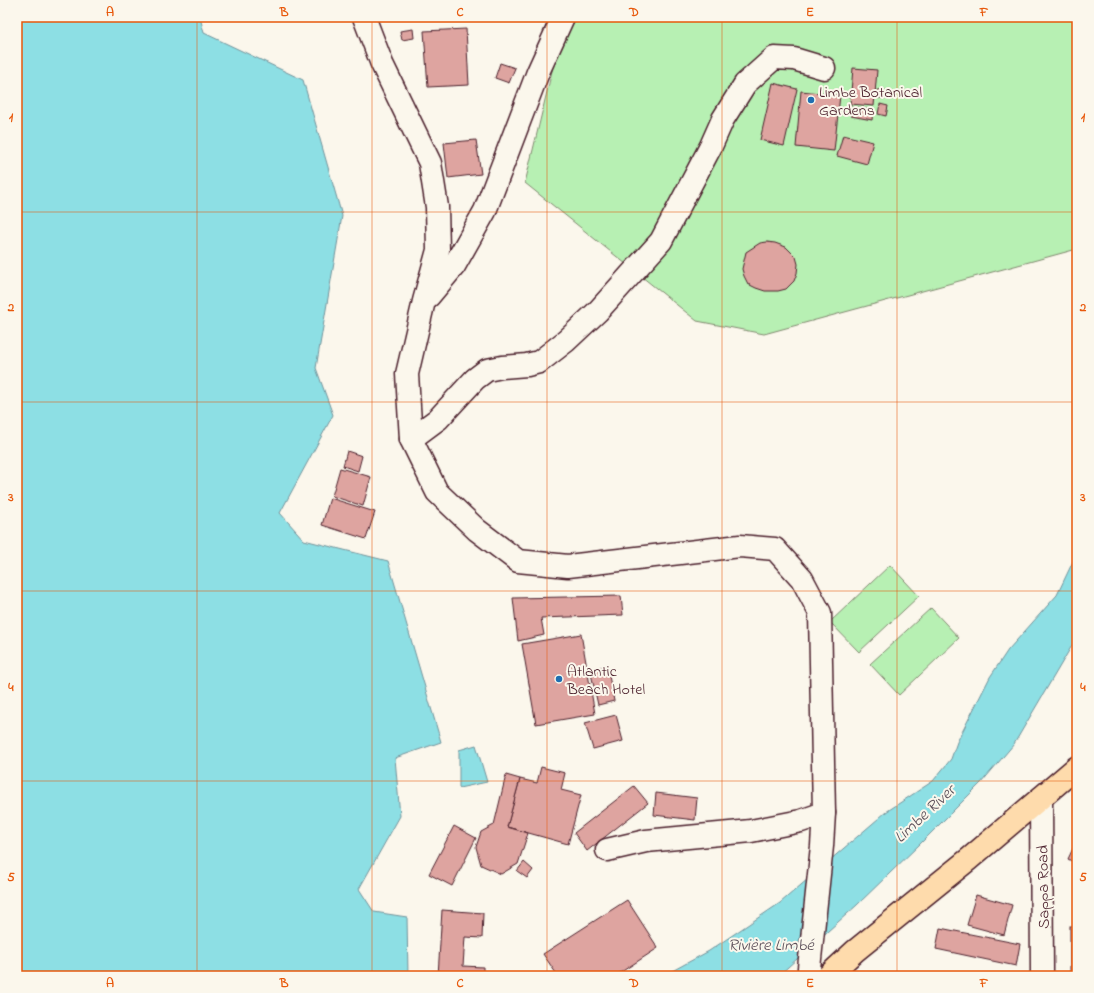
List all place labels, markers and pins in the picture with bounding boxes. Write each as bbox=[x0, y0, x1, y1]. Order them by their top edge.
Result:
place label: Limbe Botanical Gardens bbox=[819, 81, 922, 123]
marker: Limbe Botanical Gardens bbox=[806, 95, 816, 105]
place label: Atlantic Beach Hotel bbox=[566, 660, 645, 702]
marker: Atlantic Beach Hotel bbox=[554, 674, 564, 684]

